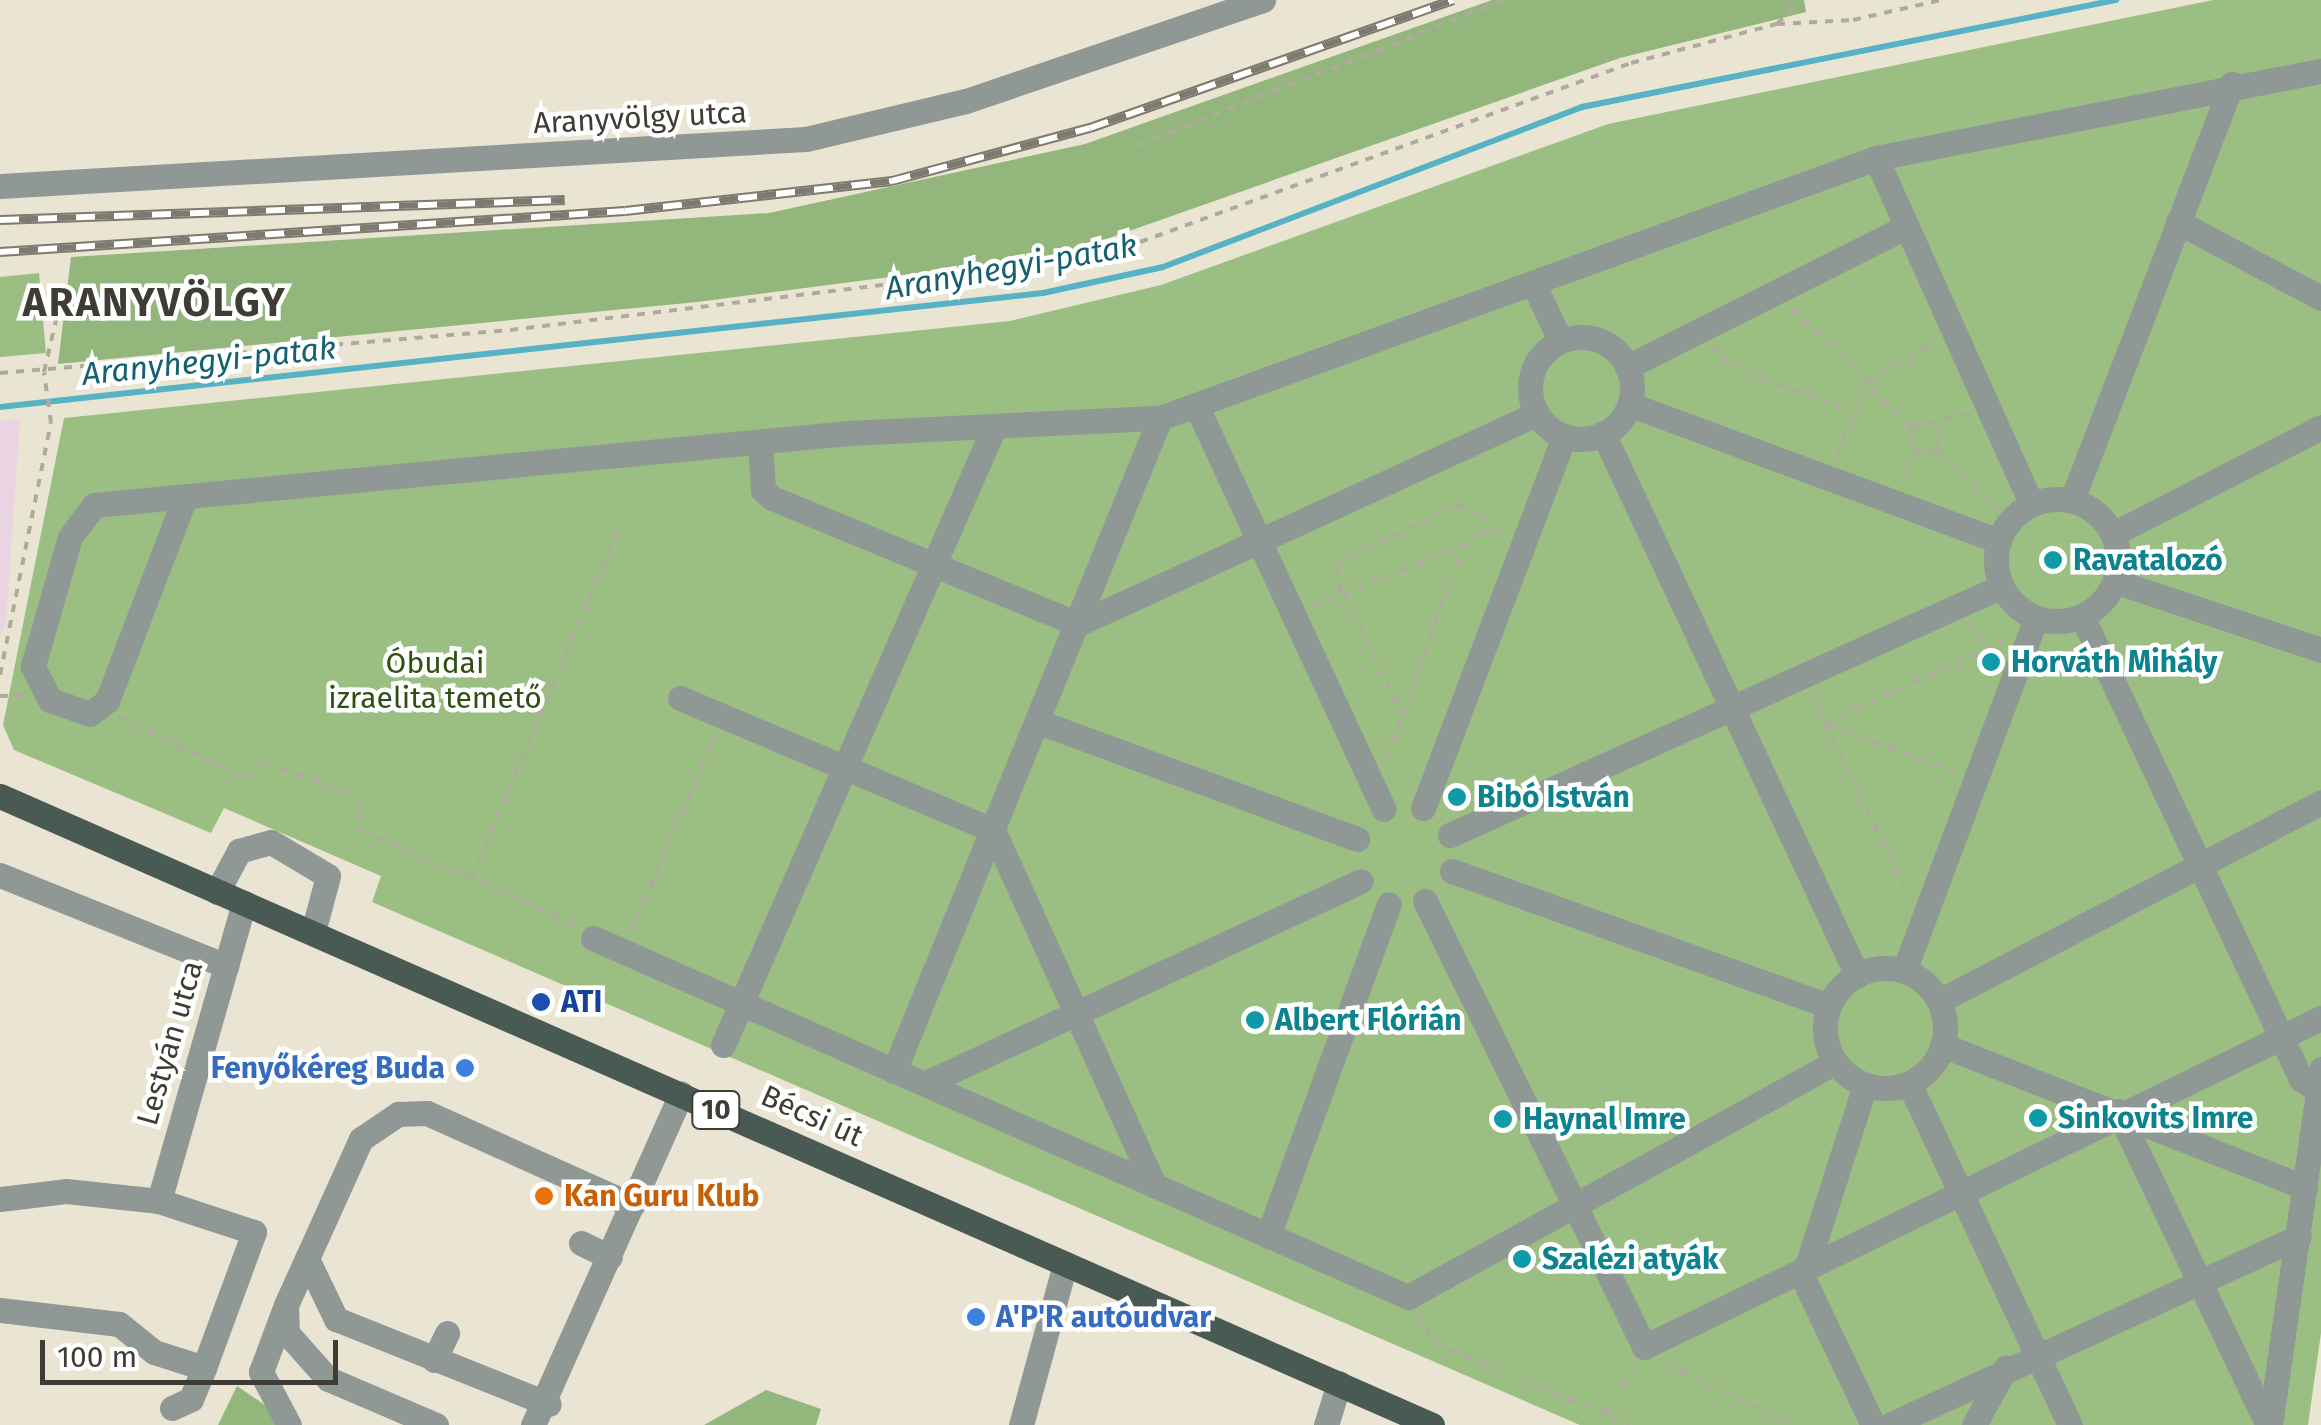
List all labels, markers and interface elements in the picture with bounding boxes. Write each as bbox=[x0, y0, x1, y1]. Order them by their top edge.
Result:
street label: Aranyvölgy utca bbox=[532, 94, 748, 142]
water label: Aranyhegyi-patak bbox=[882, 226, 1140, 308]
district label: ARANYVÖLGY bbox=[23, 279, 287, 327]
water label: Aranyhegyi-patak bbox=[80, 329, 338, 393]
place label: Ravatalozó bbox=[2073, 542, 2223, 578]
marker: Ravatalozó bbox=[2042, 549, 2064, 571]
place label: Horváth Mihály bbox=[2011, 644, 2217, 680]
park label: Óbudai izraelita temető bbox=[328, 645, 542, 716]
marker: Horváth Mihály bbox=[1980, 651, 2002, 673]
place label: Bibó István bbox=[1477, 779, 1630, 815]
marker: Bibó István bbox=[1446, 786, 1468, 808]
street label: Lestyán utca bbox=[129, 957, 211, 1129]
place label: ATI bbox=[561, 984, 602, 1020]
marker: ATI bbox=[530, 991, 552, 1013]
place label: Albert Flórián bbox=[1275, 1002, 1462, 1038]
marker: Albert Flórián bbox=[1244, 1009, 1266, 1031]
place label: Fenyőkéreg Buda bbox=[211, 1050, 445, 1086]
marker: Fenyőkéreg Buda bbox=[454, 1057, 476, 1079]
street label: Bécsi út bbox=[756, 1078, 868, 1154]
road number: 10 bbox=[691, 1087, 741, 1133]
place label: Sinkovits Imre bbox=[2058, 1100, 2253, 1136]
place label: Haynal Imre bbox=[1523, 1101, 1686, 1137]
marker: Sinkovits Imre bbox=[2027, 1107, 2049, 1129]
marker: Haynal Imre bbox=[1492, 1108, 1514, 1130]
place label: Kan Guru Klub bbox=[564, 1178, 759, 1214]
marker: Kan Guru Klub bbox=[533, 1185, 555, 1207]
place label: Szalézi atyák bbox=[1542, 1241, 1718, 1277]
marker: Szalézi atyák bbox=[1511, 1248, 1533, 1270]
place label: A'P'R autóudvar bbox=[996, 1299, 1211, 1335]
marker: A'P'R autóudvar bbox=[965, 1306, 987, 1328]
scale bar bbox=[45, 1320, 342, 1382]
text: 100 m bbox=[57, 1339, 137, 1375]

